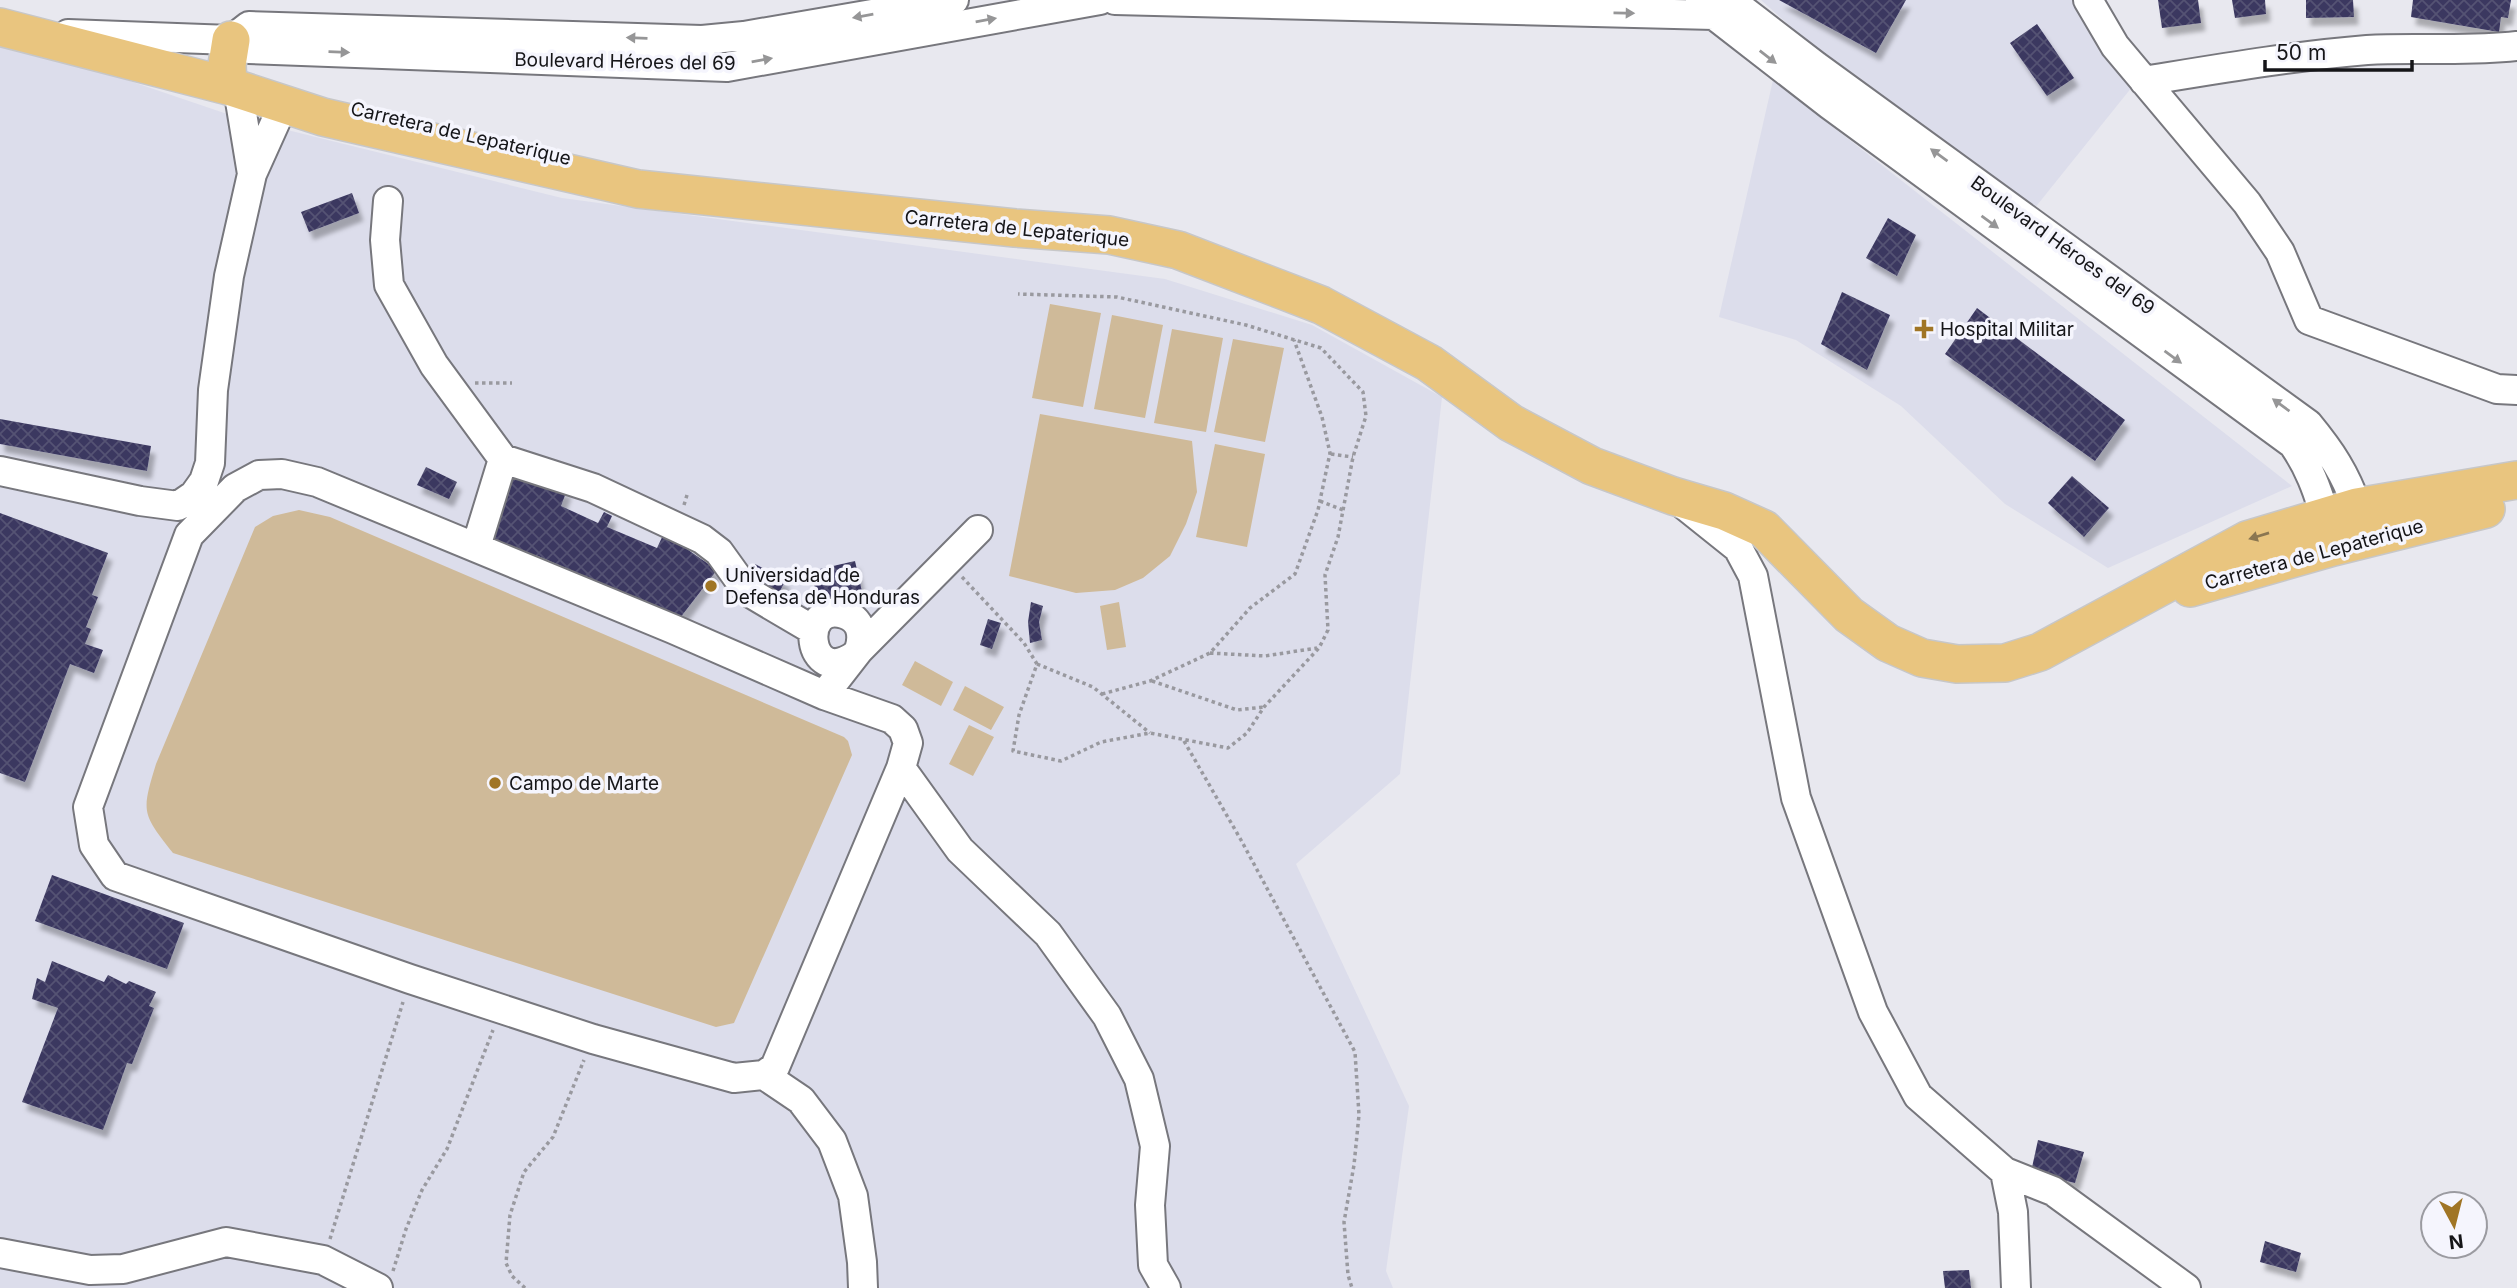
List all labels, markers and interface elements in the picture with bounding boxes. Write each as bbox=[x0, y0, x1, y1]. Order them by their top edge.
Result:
one-way arrow bbox=[1613, 7, 1635, 18]
one-way arrow bbox=[852, 11, 874, 22]
one-way arrow bbox=[975, 14, 997, 25]
scale bar bbox=[2265, 28, 2412, 72]
one-way arrow bbox=[626, 32, 648, 43]
text: 50 m bbox=[2276, 40, 2326, 65]
one-way arrow bbox=[329, 46, 351, 57]
street label: Boulevard Héroes del 69 bbox=[514, 48, 736, 75]
one-way arrow bbox=[1759, 49, 1777, 63]
one-way arrow bbox=[751, 55, 773, 66]
street label: Carretera de Lepaterique bbox=[348, 97, 573, 170]
one-way arrow bbox=[1930, 148, 1949, 162]
street label: Boulevard Héroes del 69 bbox=[1966, 171, 2159, 320]
street label: Carretera de Lepaterique bbox=[904, 205, 1130, 252]
one-way arrow bbox=[1980, 215, 1998, 230]
place label: Hospital Militar bbox=[1940, 318, 2074, 341]
marker: Hospital Militar bbox=[1914, 319, 1934, 339]
one-way arrow bbox=[2164, 350, 2182, 364]
one-way arrow bbox=[2272, 398, 2291, 412]
street label: Carretera de Lepaterique bbox=[2202, 514, 2426, 595]
one-way arrow bbox=[2249, 531, 2270, 542]
place label: Universidad de Defensa de Honduras bbox=[725, 564, 920, 609]
marker: Universidad de Defensa de Honduras bbox=[703, 578, 719, 594]
place label: Campo de Marte bbox=[509, 772, 659, 795]
marker: Campo de Marte bbox=[487, 775, 503, 791]
north arrow bbox=[2419, 1190, 2489, 1260]
text: N bbox=[2447, 1229, 2465, 1254]

